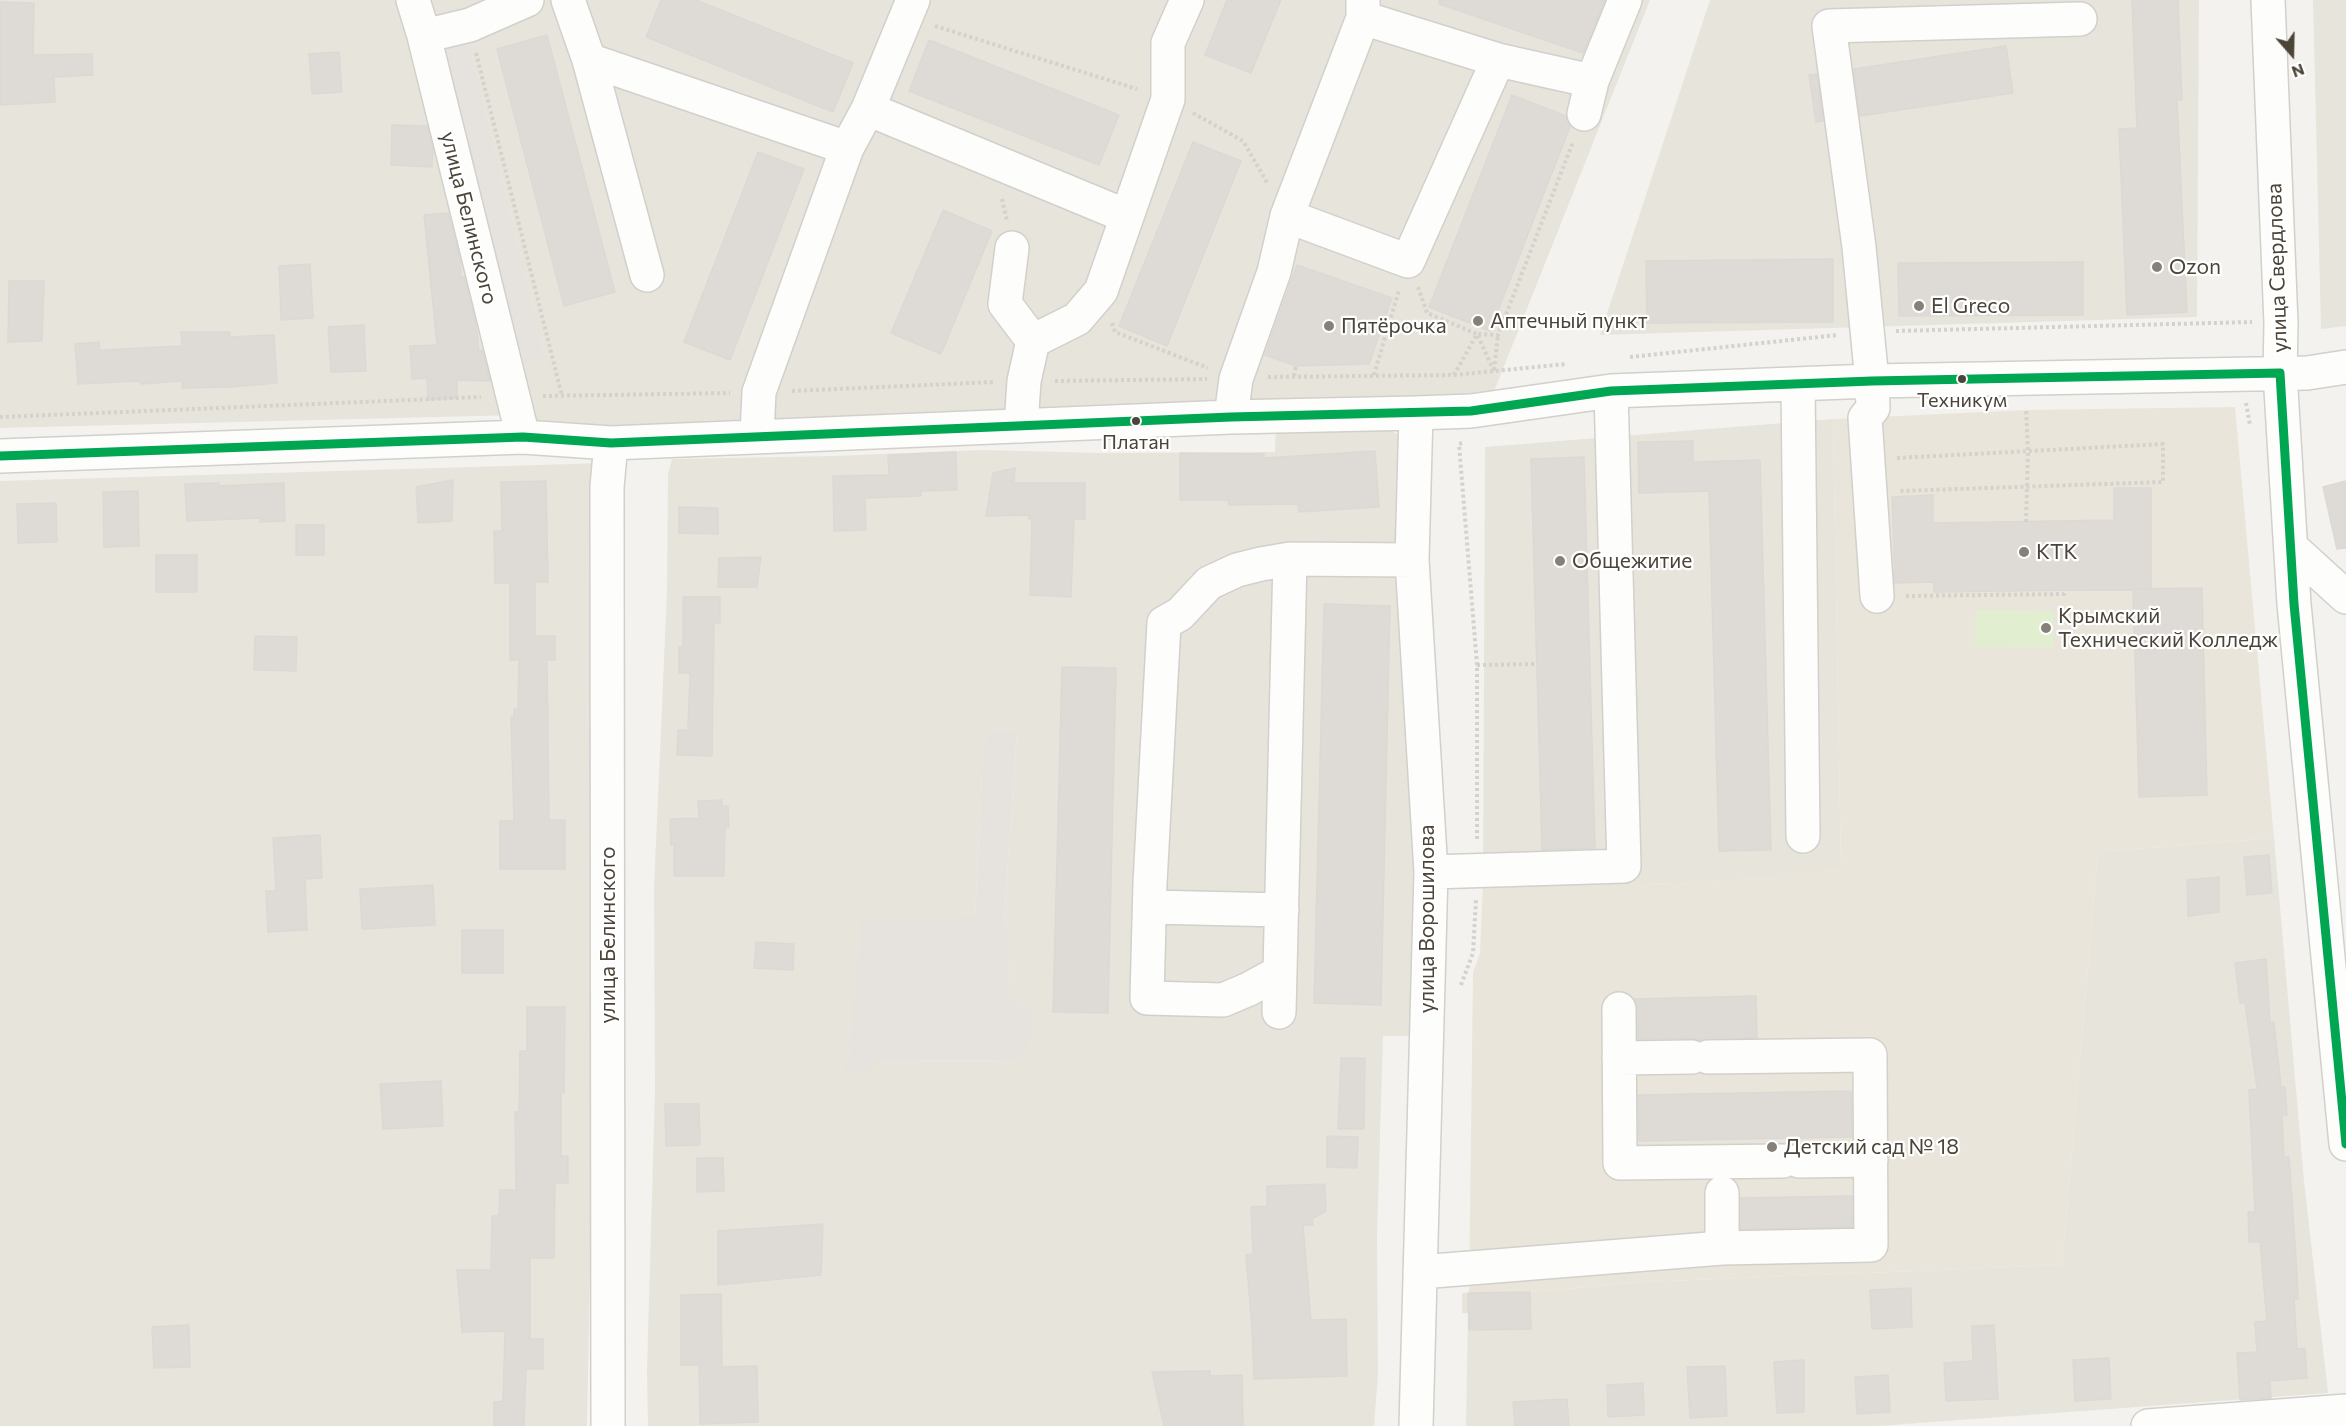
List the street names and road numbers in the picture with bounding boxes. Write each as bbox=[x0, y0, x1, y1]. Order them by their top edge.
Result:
street label: улица Белинского bbox=[435, 129, 503, 307]
street label: улица Свердлова bbox=[2261, 183, 2293, 353]
street label: улица Ворошилова bbox=[1414, 825, 1440, 1013]
street label: улица Белинского bbox=[595, 846, 621, 1024]

